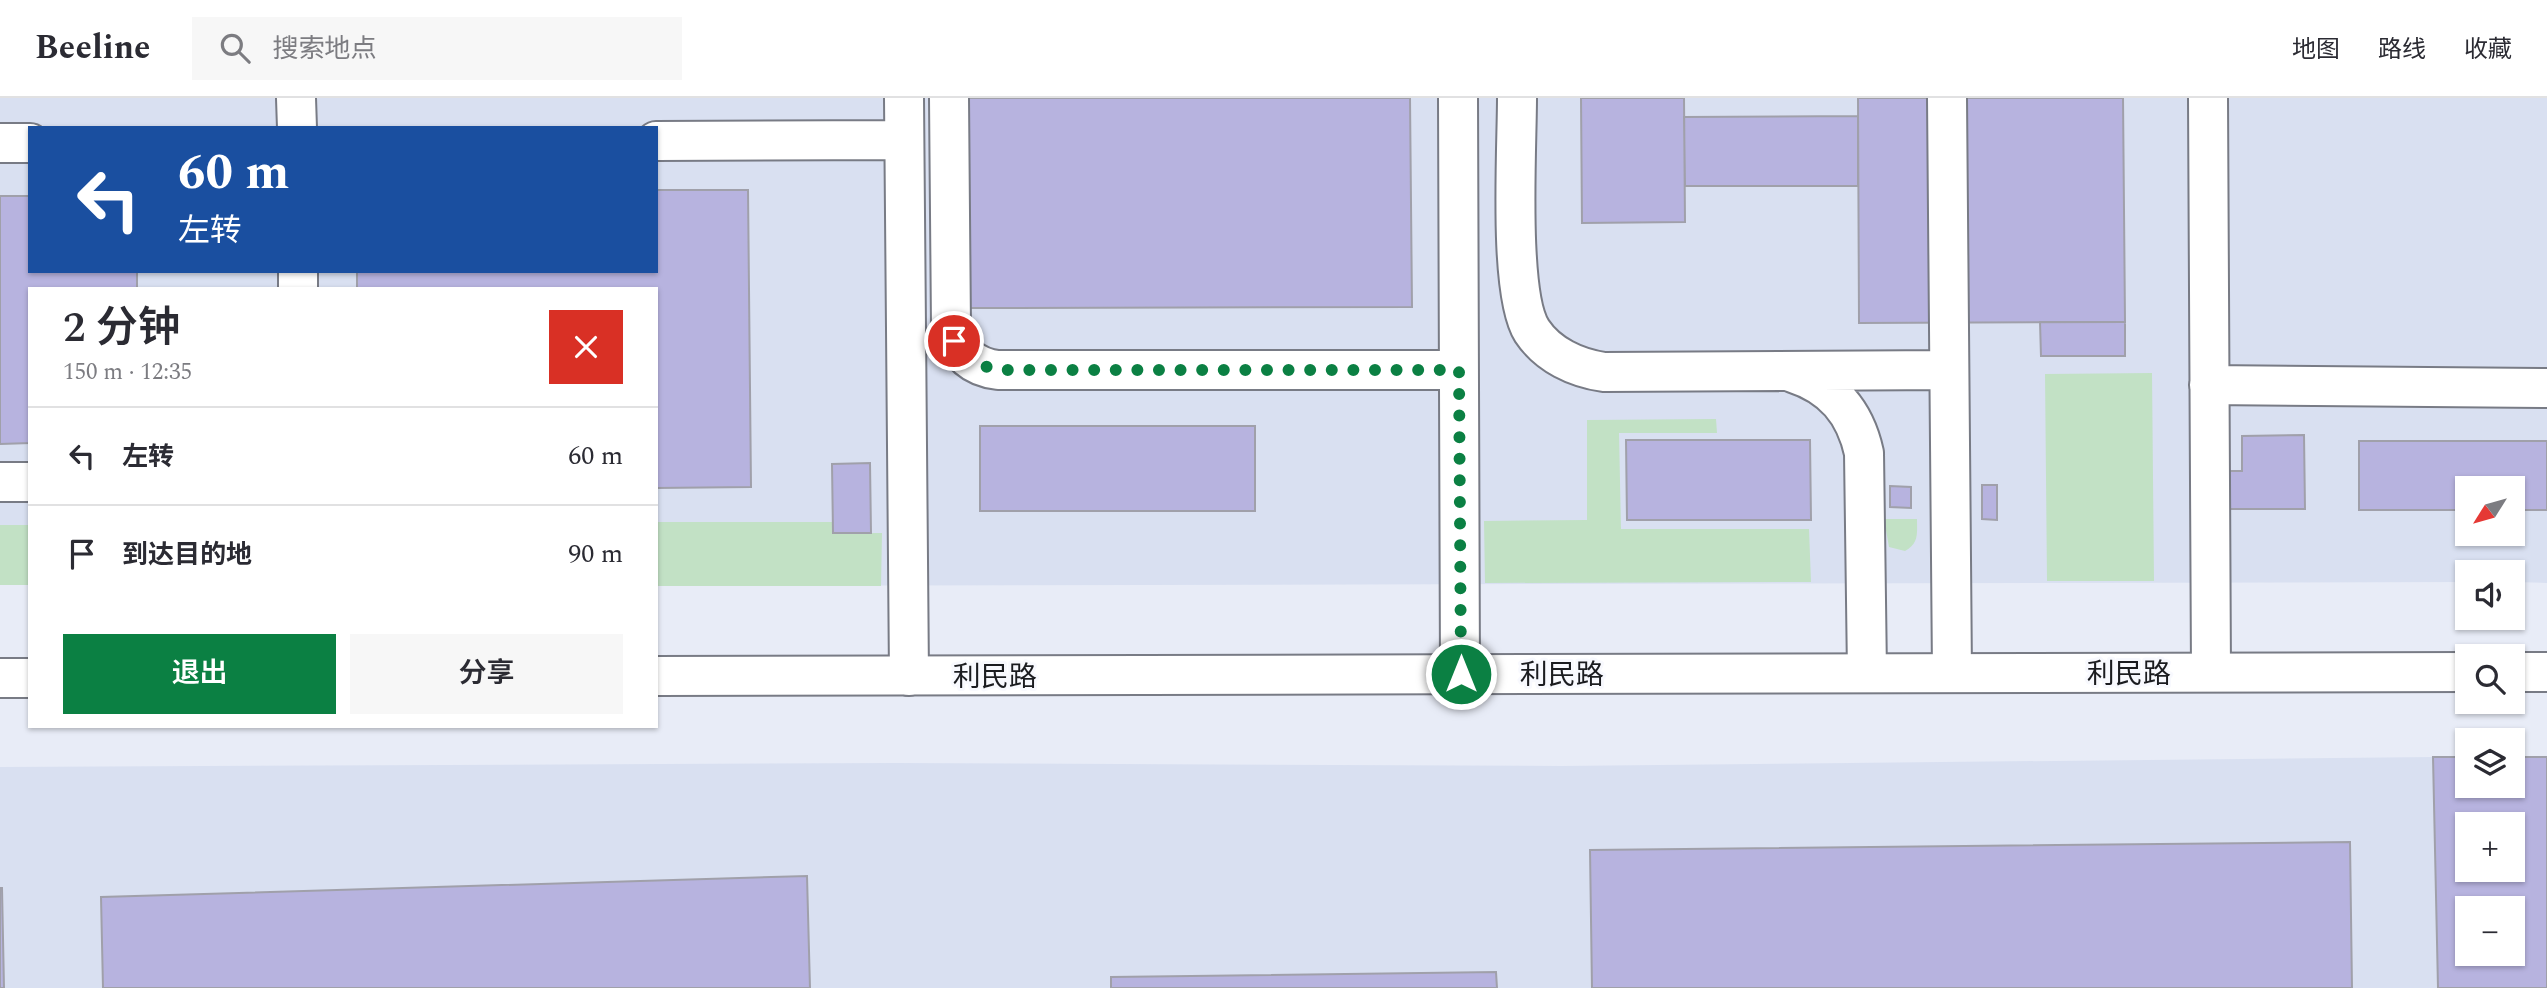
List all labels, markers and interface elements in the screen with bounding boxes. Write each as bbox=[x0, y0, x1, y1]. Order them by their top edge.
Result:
search box bbox=[192, 17, 682, 80]
text: Beeline bbox=[35, 23, 150, 73]
icon: search bbox=[216, 29, 254, 67]
text: 搜索地点 bbox=[272, 29, 376, 69]
text: 地图 bbox=[2292, 32, 2340, 68]
text: 路线 bbox=[2378, 32, 2426, 68]
text: 收藏 bbox=[2464, 32, 2512, 68]
text: 60 m bbox=[178, 136, 289, 211]
icon: left bbox=[63, 154, 154, 245]
text: 左转 bbox=[178, 207, 242, 256]
text: 2 分钟 bbox=[63, 297, 180, 360]
button: close bbox=[549, 310, 623, 384]
pin bbox=[924, 311, 984, 371]
icon: arrive bbox=[935, 322, 973, 360]
text: 150 m · 12:35 bbox=[63, 355, 192, 390]
text: 60 m bbox=[568, 436, 623, 476]
icon: left bbox=[63, 437, 101, 475]
text: 左转 bbox=[122, 437, 174, 477]
north arrow bbox=[2455, 476, 2525, 546]
map controls bbox=[2455, 476, 2525, 966]
text: 90 m bbox=[568, 534, 623, 574]
icon: arrive bbox=[63, 535, 101, 573]
text: 到达目的地 bbox=[122, 535, 252, 575]
button: sound bbox=[2455, 560, 2525, 630]
button: 退出 bbox=[63, 634, 336, 714]
button: 分享 bbox=[350, 634, 623, 714]
position arrow bbox=[1424, 637, 1498, 711]
button: search bbox=[2455, 644, 2525, 714]
street label: 利民路 bbox=[2087, 653, 2171, 696]
street label: 利民路 bbox=[1520, 654, 1604, 697]
street label: 利民路 bbox=[953, 656, 1037, 699]
button: layers bbox=[2455, 728, 2525, 798]
button: + bbox=[2455, 812, 2525, 882]
button: − bbox=[2455, 896, 2525, 966]

